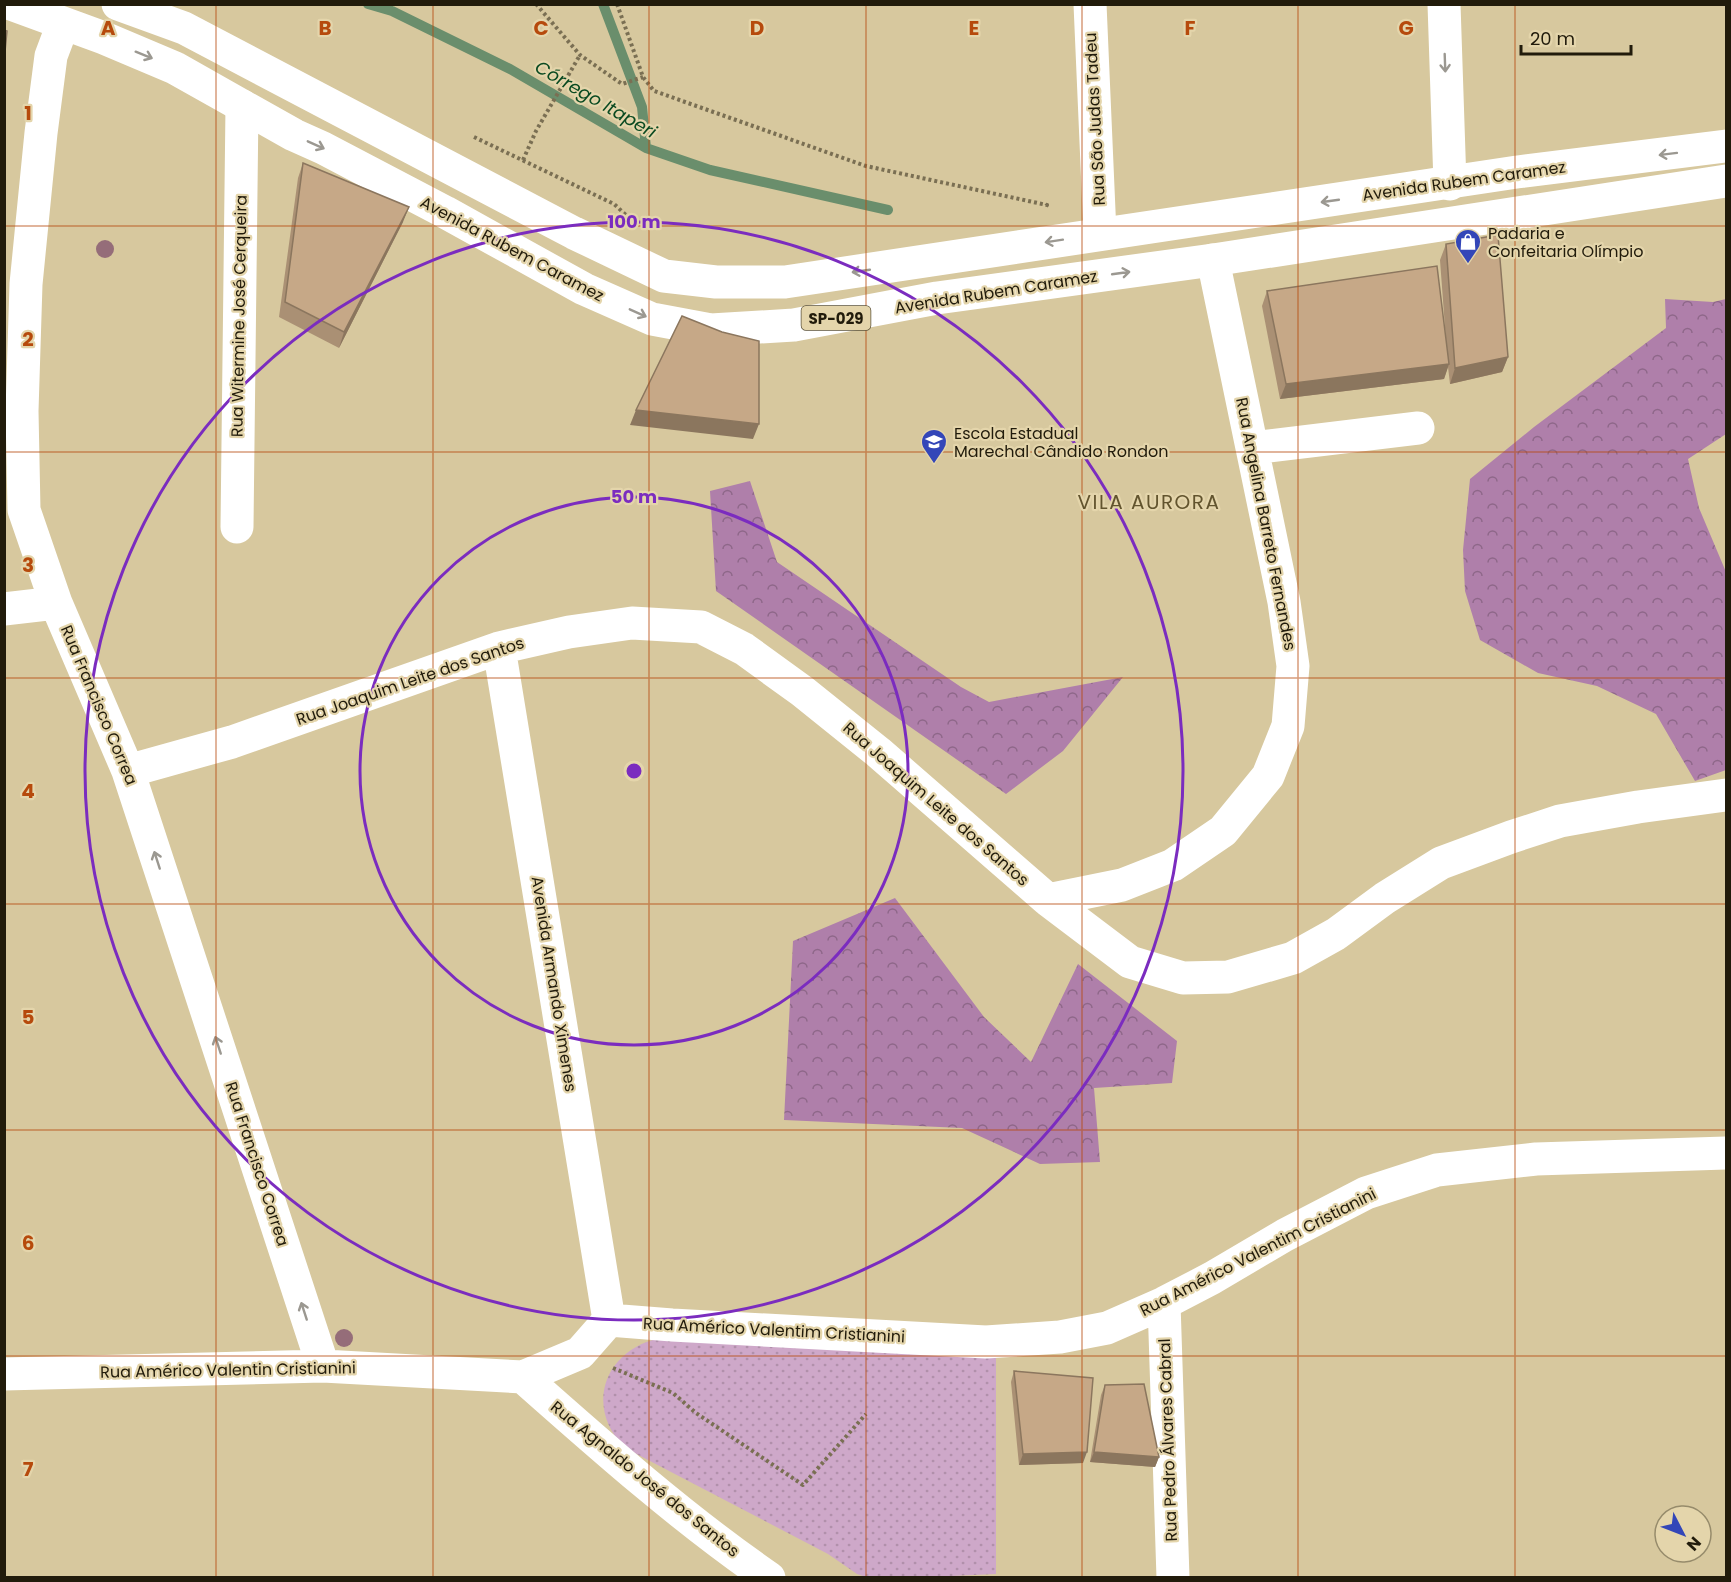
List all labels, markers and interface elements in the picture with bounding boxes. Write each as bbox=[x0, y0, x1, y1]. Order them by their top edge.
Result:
text: A bbox=[101, 14, 116, 42]
text: B bbox=[318, 14, 332, 42]
text: C bbox=[533, 14, 549, 42]
text: D bbox=[750, 14, 764, 42]
text: E bbox=[969, 14, 979, 42]
text: F bbox=[1185, 14, 1196, 42]
text: G bbox=[1398, 14, 1414, 42]
scale bar bbox=[1521, 18, 1630, 56]
text: 20 m bbox=[1530, 26, 1575, 51]
street label: Rua São Judas Tadeu bbox=[1079, 32, 1111, 206]
one-way arrow bbox=[134, 50, 153, 61]
one-way arrow bbox=[1440, 52, 1451, 72]
water label: Córrego Itaperi bbox=[531, 54, 662, 144]
text: 1 bbox=[24, 99, 32, 127]
one-way arrow bbox=[307, 140, 325, 152]
one-way arrow bbox=[1659, 148, 1679, 159]
street label: Avenida Rubem Caramez bbox=[1361, 155, 1567, 207]
street label: Avenida Rubem Caramez bbox=[416, 191, 608, 307]
street label: Rua Witermine José Cerqueira bbox=[225, 195, 253, 437]
one-way arrow bbox=[1320, 195, 1340, 206]
text: 100 m bbox=[607, 209, 661, 234]
place label: Padaria e Confeitaria Olímpio bbox=[1488, 222, 1644, 263]
shop icon: Padaria e Confeitaria Olímpio bbox=[1453, 227, 1483, 265]
one-way arrow bbox=[1044, 236, 1064, 247]
street label: Avenida Rubem Caramez bbox=[893, 265, 1099, 319]
one-way arrow bbox=[852, 266, 871, 277]
one-way arrow bbox=[1110, 267, 1130, 278]
road number: SP-029 bbox=[802, 306, 870, 330]
one-way arrow bbox=[629, 307, 647, 319]
text: 2 bbox=[22, 325, 34, 353]
street label: Rua Angelina Barreto Fernandes bbox=[1230, 396, 1302, 652]
place label: Escola Estadual Marechal Cândido Rondon bbox=[954, 422, 1168, 463]
school or university icon: Escola Estadual Marechal Cândido Rondon bbox=[919, 427, 949, 465]
text: 50 m bbox=[611, 484, 657, 509]
district label: VILA AURORA bbox=[1078, 488, 1220, 516]
text: 3 bbox=[22, 551, 34, 579]
street label: Rua Francisco Correa bbox=[55, 622, 143, 788]
street label: Rua Joaquim Leite dos Santos bbox=[293, 631, 527, 731]
street label: Rua Joaquim Leite dos Santos bbox=[838, 717, 1034, 891]
centre of rings bbox=[624, 761, 644, 781]
text: 4 bbox=[21, 777, 35, 805]
one-way arrow bbox=[151, 851, 162, 870]
street label: Avenida Armando Ximenes bbox=[526, 874, 582, 1094]
text: 5 bbox=[22, 1003, 35, 1031]
one-way arrow bbox=[212, 1036, 223, 1055]
street label: Rua Francisco Correa bbox=[220, 1079, 294, 1249]
street label: Rua Américo Valentim Cristianini bbox=[1136, 1182, 1380, 1322]
text: 6 bbox=[22, 1229, 34, 1257]
one-way arrow bbox=[298, 1302, 309, 1321]
street label: Rua Américo Valentim Cristianini bbox=[642, 1312, 906, 1348]
street label: Rua Pedro Álvares Cabral bbox=[1153, 1338, 1183, 1542]
street label: Rua Américo Valentin Cristianini bbox=[100, 1356, 356, 1384]
street label: Rua Agnaldo José dos Santos bbox=[546, 1396, 744, 1562]
text: 7 bbox=[23, 1455, 34, 1483]
north arrow bbox=[1653, 1504, 1713, 1564]
text: N bbox=[1681, 1532, 1706, 1556]

